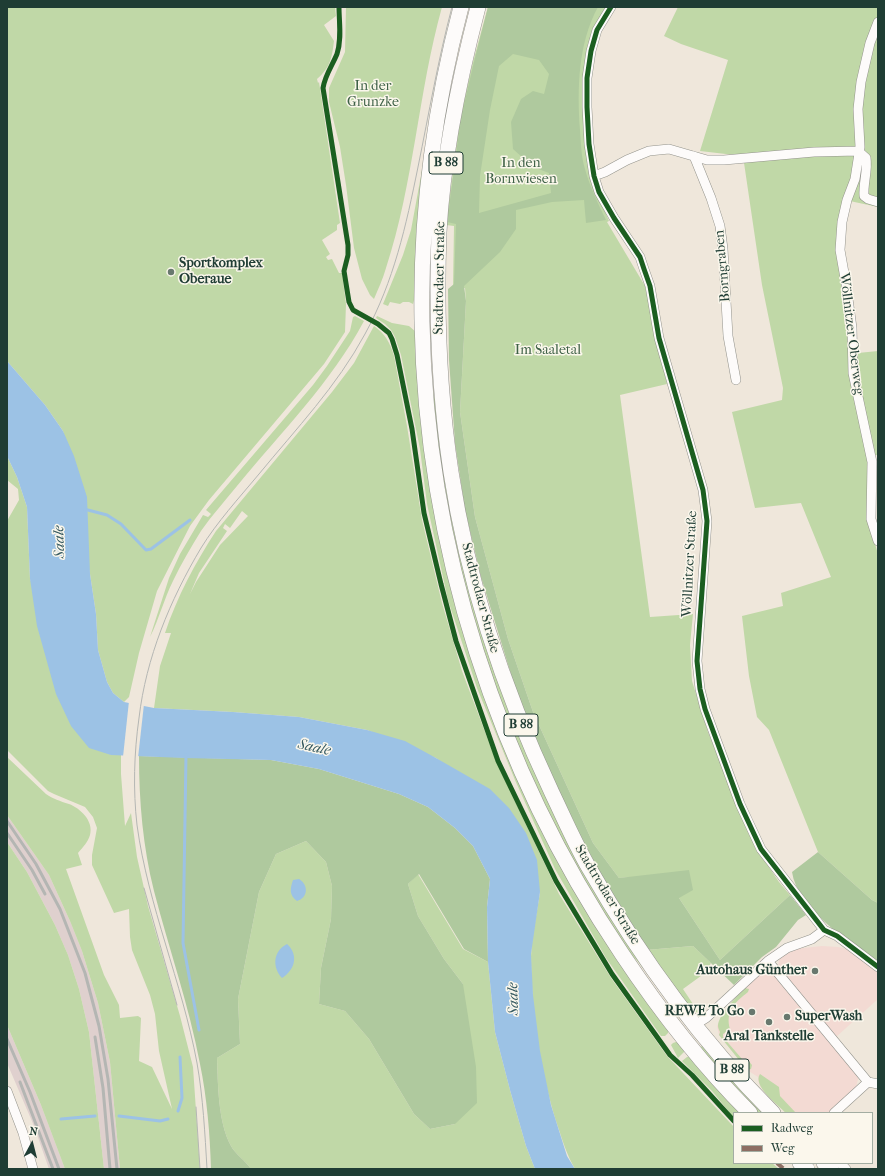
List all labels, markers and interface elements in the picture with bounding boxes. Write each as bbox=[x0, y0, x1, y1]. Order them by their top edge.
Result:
park label: In der Grunzke bbox=[347, 79, 399, 112]
road number: B 88 bbox=[429, 152, 463, 174]
park label: In den Bornwiesen bbox=[485, 156, 557, 188]
street label: Stadtrodaer Straße bbox=[431, 221, 449, 335]
street label: Borngraben bbox=[711, 229, 735, 303]
place label: Sportkomplex Oberaue bbox=[179, 256, 263, 288]
marker: Sportkomplex Oberaue bbox=[166, 267, 176, 277]
street label: Wöllnitzer Oberweg bbox=[835, 272, 867, 396]
park label: Im Saaletal bbox=[515, 343, 581, 359]
street label: Wöllnitzer Straße bbox=[679, 510, 701, 618]
water label: Saale bbox=[50, 525, 70, 559]
street label: Stadtrodaer Straße bbox=[457, 541, 503, 655]
road number: B 88 bbox=[504, 714, 538, 736]
water label: Saale bbox=[296, 736, 332, 760]
street label: Stadtrodaer Straße bbox=[571, 842, 643, 948]
place label: Autohaus Günther bbox=[696, 963, 807, 979]
marker: Autohaus Günther bbox=[810, 966, 820, 976]
water label: Saale bbox=[504, 982, 524, 1016]
place label: REWE To Go bbox=[665, 1004, 744, 1020]
marker: REWE To Go bbox=[747, 1007, 757, 1017]
place label: SuperWash bbox=[795, 1009, 862, 1025]
marker: SuperWash bbox=[782, 1012, 792, 1022]
marker: Aral Tankstelle bbox=[764, 1017, 774, 1027]
place label: Aral Tankstelle bbox=[724, 1029, 814, 1045]
road number: B 88 bbox=[715, 1059, 749, 1081]
legend bbox=[733, 1112, 873, 1164]
text: Radweg bbox=[771, 1121, 813, 1135]
north arrow bbox=[12, 1124, 52, 1164]
text: N bbox=[29, 1125, 38, 1139]
text: Weg bbox=[771, 1141, 794, 1155]

